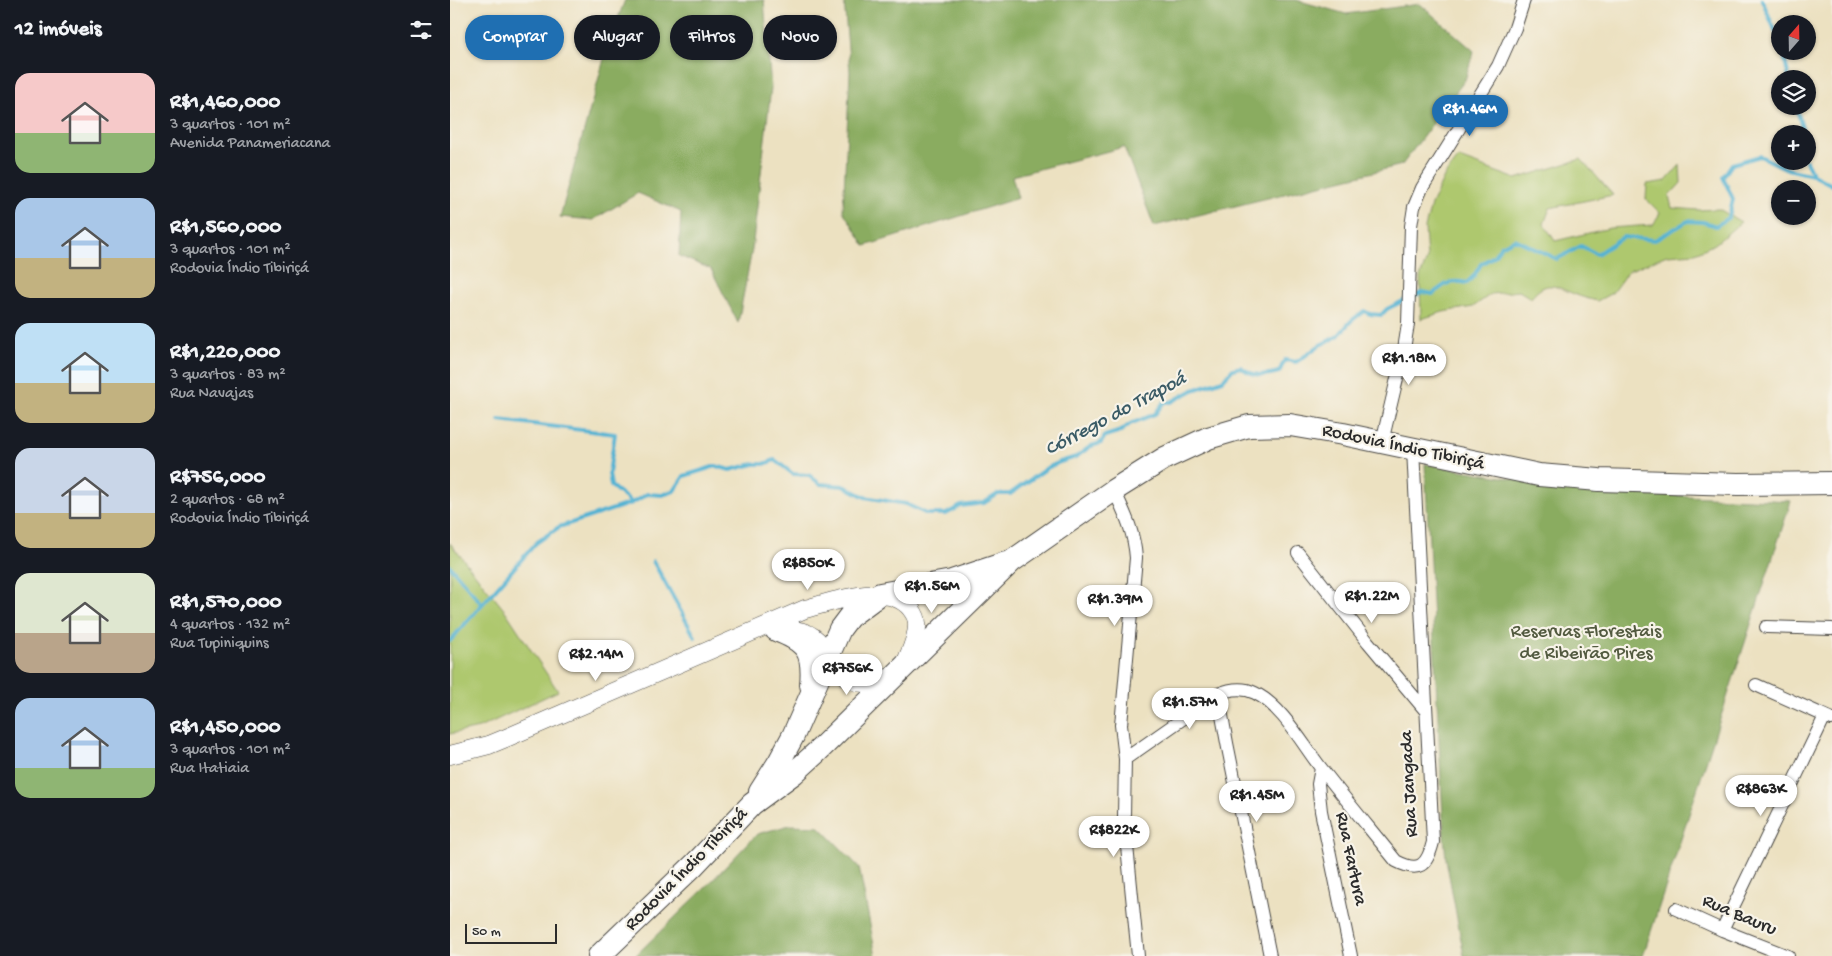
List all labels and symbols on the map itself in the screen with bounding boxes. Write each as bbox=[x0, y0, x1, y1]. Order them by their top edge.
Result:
north arrow bbox=[1771, 15, 1816, 60]
pin: R$1.46M bbox=[1424, 94, 1516, 137]
pin: R$1.18M bbox=[1363, 344, 1455, 386]
water label: Córrego do Trapoá bbox=[1042, 367, 1192, 462]
street label: Rodovia Índio Tibiriçá bbox=[1320, 420, 1487, 477]
pin: R$850K bbox=[767, 548, 849, 591]
pin: R$1.56M bbox=[886, 572, 978, 614]
pin: R$1.22M bbox=[1326, 582, 1418, 624]
pin: R$1.39M bbox=[1069, 584, 1161, 627]
park label: Reservas Florestais de Ribeirão Pires bbox=[1511, 621, 1662, 666]
pin: R$2.14M bbox=[550, 640, 642, 682]
pin: R$756K bbox=[806, 654, 888, 696]
pin: R$1.57M bbox=[1144, 688, 1236, 730]
street label: Rua Jangada bbox=[1396, 729, 1424, 838]
pin: R$863K bbox=[1720, 774, 1802, 817]
pin: R$1.45M bbox=[1211, 780, 1303, 823]
street label: Rodovia Índio Tibiriçá bbox=[621, 803, 754, 936]
street label: Rua Fartura bbox=[1329, 810, 1371, 909]
pin: R$822K bbox=[1073, 816, 1155, 858]
street label: Rua Bauru bbox=[1698, 890, 1780, 942]
scale bar bbox=[465, 921, 558, 944]

